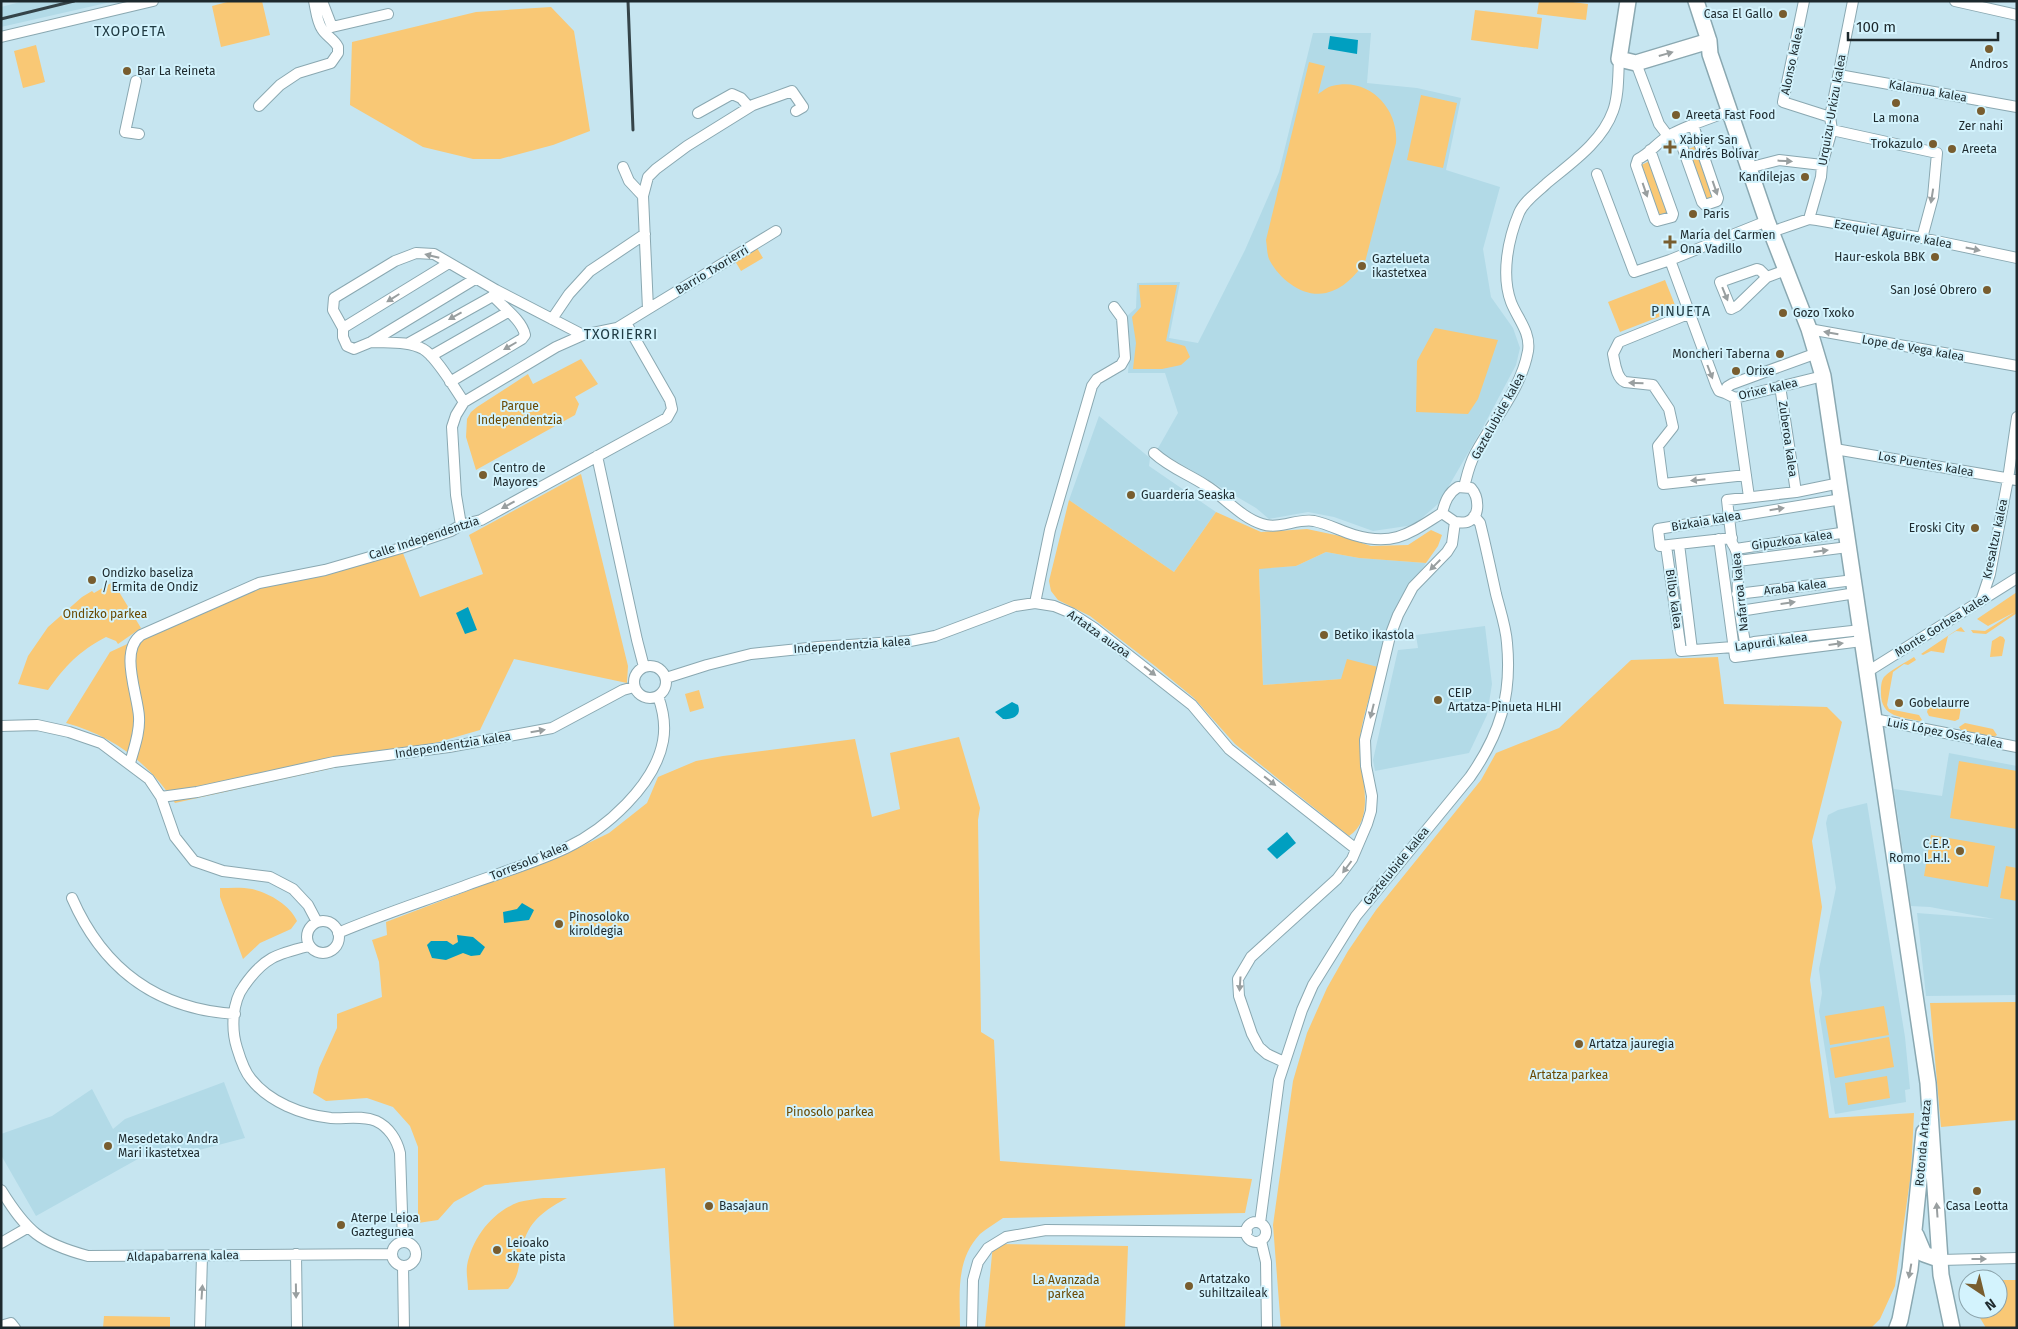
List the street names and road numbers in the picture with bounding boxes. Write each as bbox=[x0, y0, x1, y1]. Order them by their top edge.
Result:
street label: Alonso kalea bbox=[1778, 26, 1806, 96]
street label: Urquizu-Urkizu kalea bbox=[1815, 53, 1849, 167]
street label: Kalamua kalea bbox=[1888, 77, 1968, 105]
street label: Ezequiel Aguirre kalea bbox=[1833, 217, 1953, 251]
street label: Barrio Txorierri bbox=[673, 243, 751, 297]
street label: Lope de Vega kalea bbox=[1861, 332, 1965, 364]
street label: Gaztelubide kalea bbox=[1468, 370, 1528, 462]
street label: Orixe kalea bbox=[1737, 375, 1799, 403]
street label: Zuberoa kalea bbox=[1776, 400, 1800, 478]
street label: Los Puentes kalea bbox=[1877, 449, 1975, 479]
street label: Kresaltzu kalea bbox=[1980, 498, 2010, 580]
street label: Bizkaia kalea bbox=[1670, 508, 1742, 534]
street label: Calle Independentzia bbox=[367, 514, 481, 562]
street label: Gipuzkoa kalea bbox=[1751, 527, 1833, 553]
street label: Nafarroa kalea bbox=[1729, 552, 1751, 632]
street label: Bilbo kalea bbox=[1663, 568, 1685, 630]
street label: Araba kalea bbox=[1763, 576, 1827, 598]
street label: Monte Gorbea kalea bbox=[1892, 590, 1992, 660]
street label: Artatza auzoa bbox=[1065, 607, 1133, 661]
street label: Lapurdi kalea bbox=[1734, 630, 1808, 654]
street label: Independentzia kalea bbox=[793, 634, 911, 656]
street label: Luis López Osés kalea bbox=[1886, 715, 2004, 751]
street label: Independentzia kalea bbox=[394, 729, 512, 761]
street label: Gaztelubide kalea bbox=[1360, 824, 1432, 908]
street label: Torresolo kalea bbox=[488, 839, 570, 883]
street label: Rotonda Artatza bbox=[1912, 1099, 1934, 1187]
street label: Aldapabarrena kalea bbox=[127, 1248, 239, 1264]

